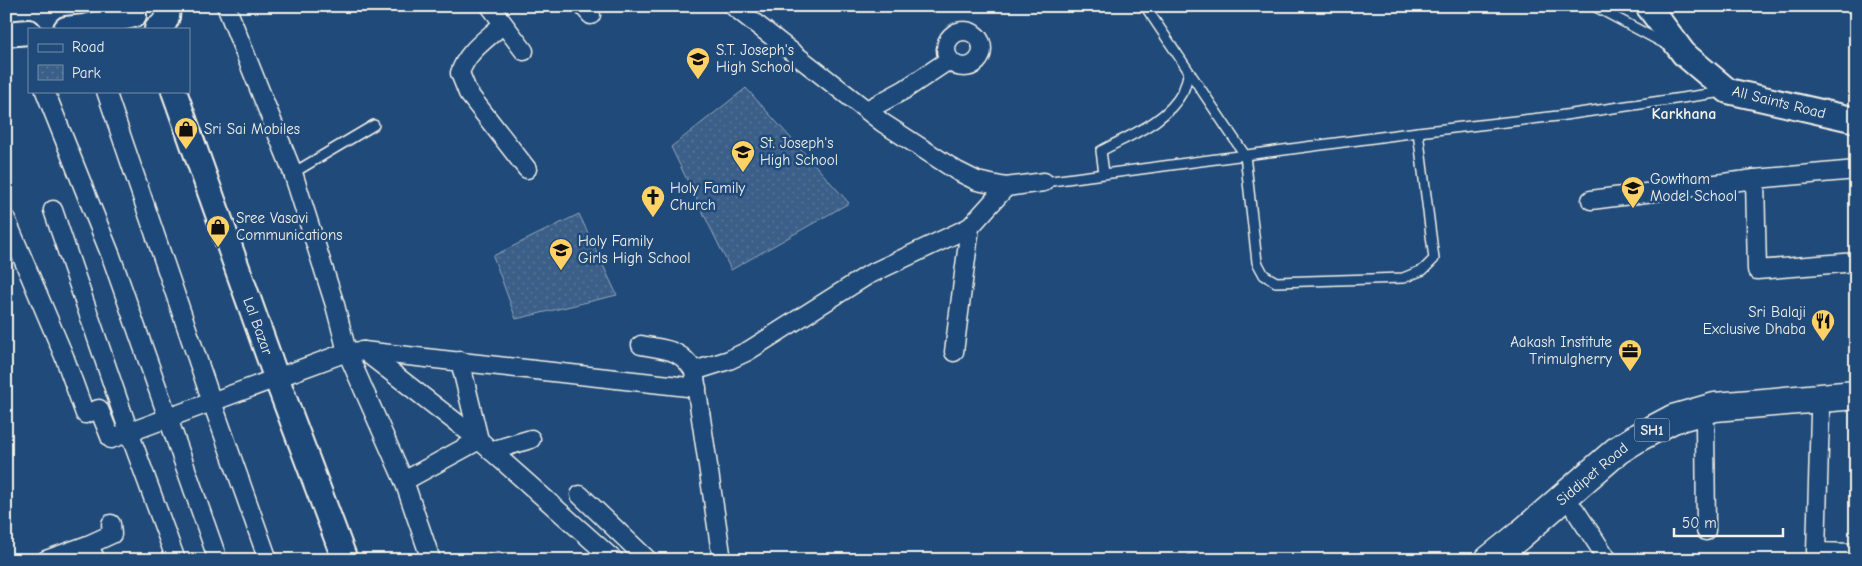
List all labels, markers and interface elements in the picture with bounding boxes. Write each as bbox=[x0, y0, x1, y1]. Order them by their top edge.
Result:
legend bbox=[28, 28, 190, 92]
text: Road bbox=[72, 38, 104, 56]
place label: S.T. Joseph's High School bbox=[716, 41, 794, 76]
school or university icon: S.T. Joseph's High School bbox=[685, 46, 711, 80]
text: Park bbox=[72, 64, 101, 82]
street label: All Saints Road bbox=[1730, 82, 1828, 122]
district label: Karkhana bbox=[1652, 105, 1716, 123]
shop icon: Sri Sai Mobiles bbox=[173, 116, 199, 150]
place label: Sri Sai Mobiles bbox=[204, 120, 300, 138]
place label: St. Joseph's High School bbox=[760, 134, 838, 169]
school or university icon: St. Joseph's High School bbox=[730, 139, 756, 173]
place label: Gowtham Model School bbox=[1650, 170, 1737, 205]
school or university icon: Gowtham Model School bbox=[1620, 175, 1646, 209]
place label: Holy Family Church bbox=[670, 179, 745, 214]
church icon: Holy Family Church bbox=[640, 184, 666, 218]
place label: Sree Vasavi Communications bbox=[236, 209, 342, 244]
shop icon: Sree Vasavi Communications bbox=[205, 214, 231, 248]
place label: Holy Family Girls High School bbox=[578, 232, 691, 267]
school or university icon: Holy Family Girls High School bbox=[548, 237, 574, 271]
street label: Lal Bazar bbox=[239, 295, 277, 357]
place label: Sri Balaji Exclusive Dhaba bbox=[1703, 303, 1806, 338]
restaurant icon: Sri Balaji Exclusive Dhaba bbox=[1810, 308, 1836, 342]
place label: Aakash Institute Trimulgherry bbox=[1510, 333, 1612, 368]
office icon: Aakash Institute Trimulgherry bbox=[1617, 338, 1643, 372]
road number: SH1 bbox=[1634, 418, 1670, 442]
street label: Siddipet Road bbox=[1552, 439, 1632, 509]
scale bar bbox=[1674, 506, 1783, 538]
text: 50 m bbox=[1682, 514, 1717, 532]

